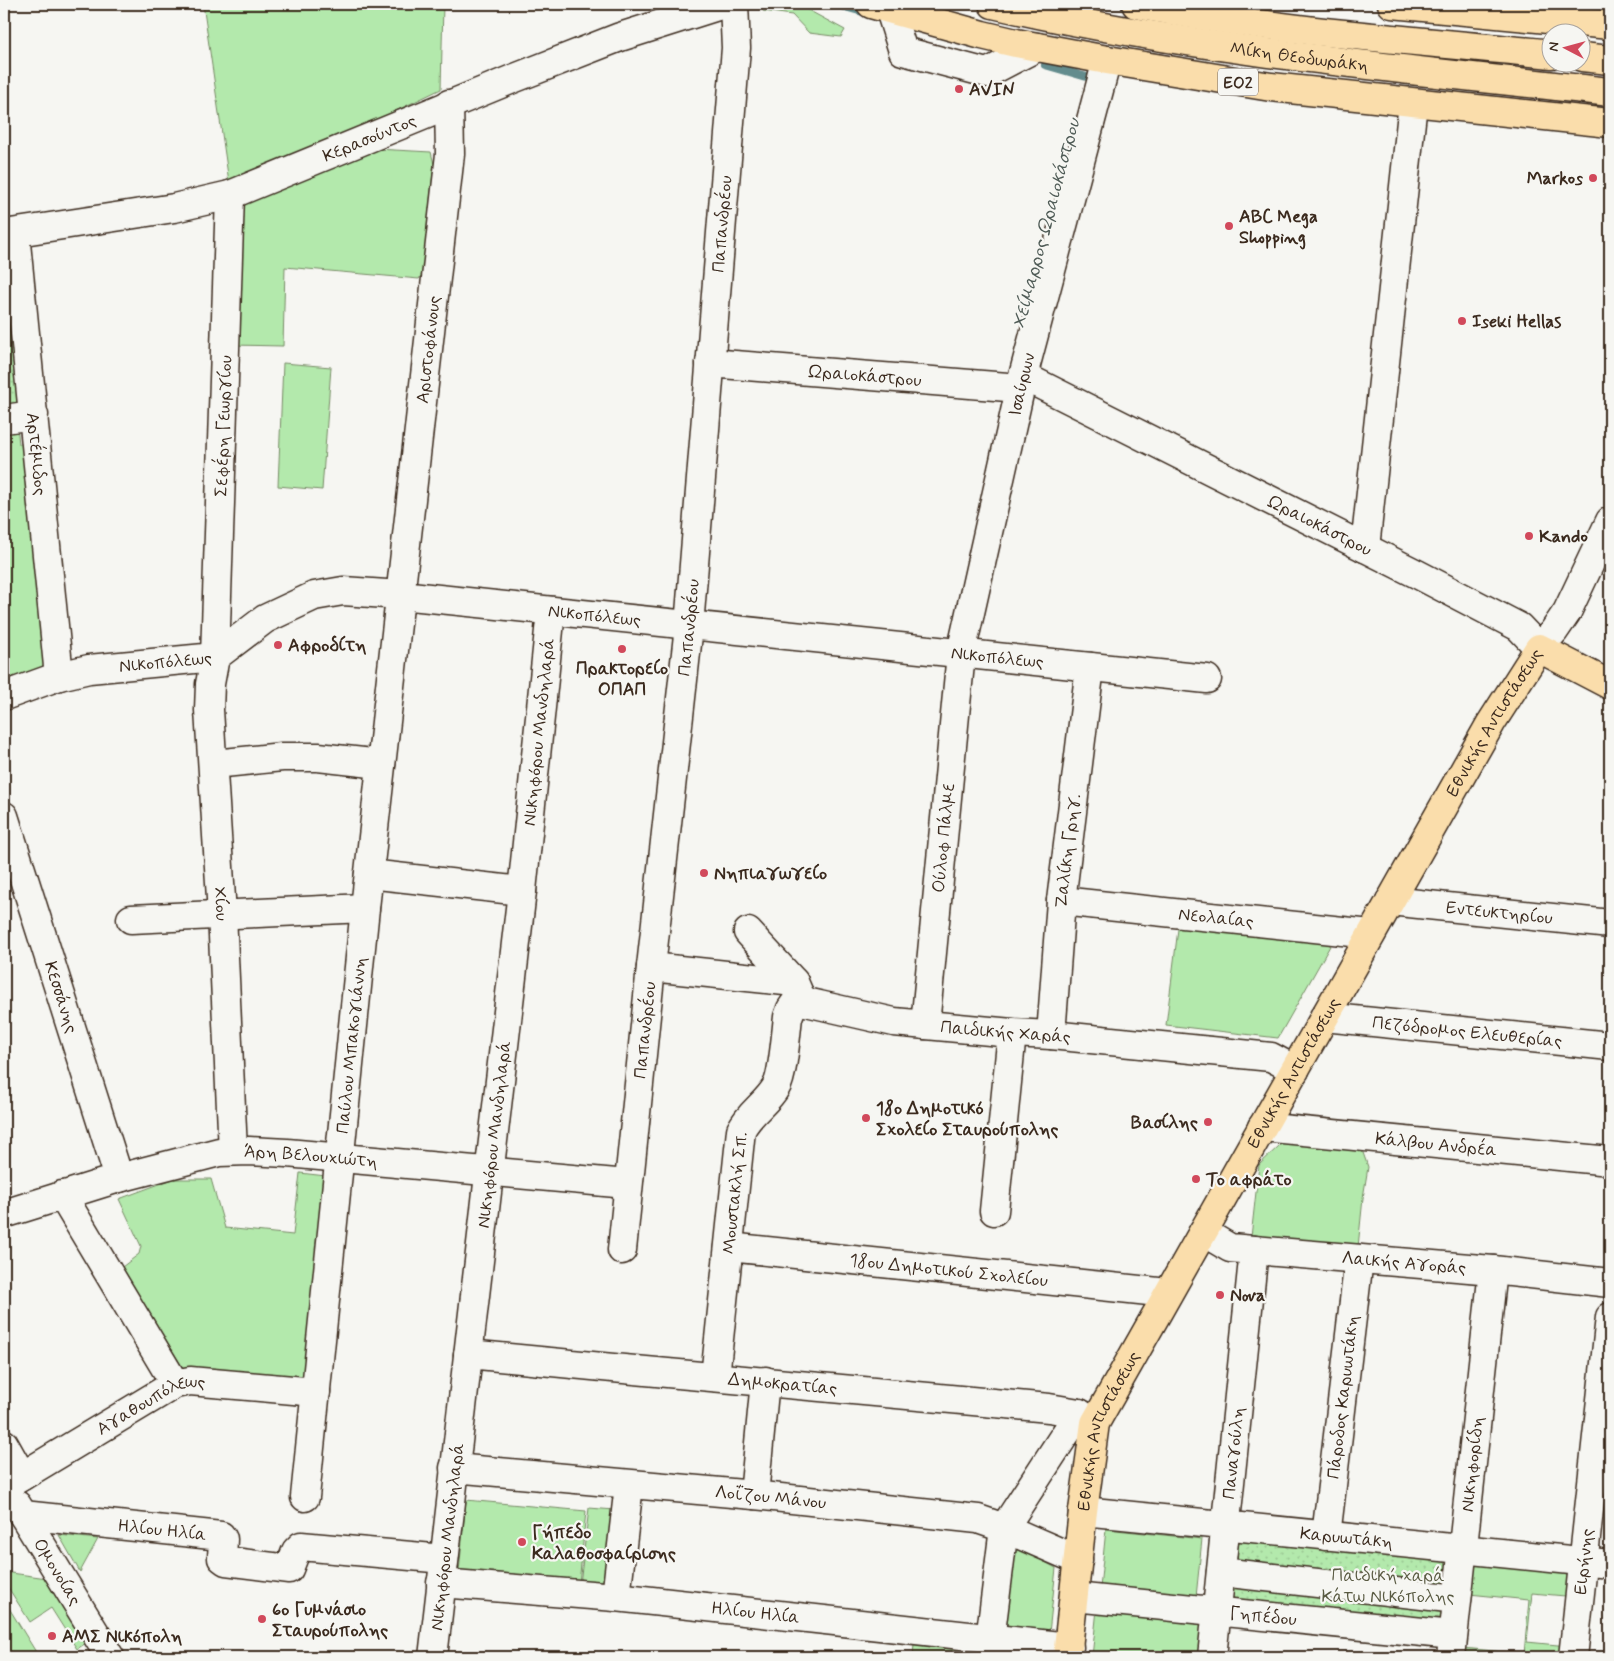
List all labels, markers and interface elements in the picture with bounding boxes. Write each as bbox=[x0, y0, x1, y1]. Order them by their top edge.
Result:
north arrow bbox=[1542, 22, 1592, 72]
street label: Μίκη Θεοδωράκη bbox=[1228, 37, 1370, 78]
text: N bbox=[1545, 41, 1564, 52]
road number: ΕΟ2 bbox=[1218, 68, 1258, 95]
place label: AVIN bbox=[969, 78, 1015, 102]
marker: AVIN bbox=[953, 83, 965, 95]
street label: Κερασούντος bbox=[319, 109, 420, 169]
water label: Χείμαρρος Ωραιοκάστρου bbox=[1006, 114, 1087, 331]
place label: Markos bbox=[1527, 167, 1583, 191]
marker: Markos bbox=[1587, 172, 1599, 184]
street label: Παπανδρέου bbox=[707, 174, 739, 274]
place label: ABC Mega Shopping bbox=[1239, 205, 1318, 250]
marker: ABC Mega Shopping bbox=[1223, 220, 1235, 232]
street label: Αριστοφάνoυς bbox=[411, 294, 447, 405]
place label: Iseki Hellas bbox=[1472, 310, 1561, 334]
marker: Iseki Hellas bbox=[1456, 315, 1468, 327]
street label: Ισαύρων bbox=[1003, 350, 1042, 419]
street label: Σεφέρη Γεωργίου bbox=[209, 355, 238, 497]
street label: Ωραιοκάστρου bbox=[806, 360, 922, 393]
street label: Αρτέμιδος bbox=[20, 411, 52, 497]
street label: Ωραιοκάστρου bbox=[1263, 490, 1376, 562]
place label: Kando bbox=[1539, 525, 1588, 549]
marker: Kando bbox=[1523, 530, 1535, 542]
street label: Παπανδρέου bbox=[672, 578, 706, 677]
street label: Νικοπόλεως bbox=[547, 599, 642, 633]
place label: Αφροδίτη bbox=[288, 634, 367, 658]
street label: Νικηφόρου Μανδηλαρά bbox=[518, 637, 561, 827]
marker: Αφροδίτη bbox=[272, 639, 284, 651]
street label: Νικοπόλεως bbox=[950, 641, 1045, 675]
marker: Πρακτορείο ΟΠΑΠ bbox=[616, 643, 628, 655]
street label: Εθνικής Αντιστάσεως bbox=[1441, 644, 1549, 801]
street label: Νικοπόλεως bbox=[118, 646, 213, 679]
place label: Πρακτορείο ΟΠΑΠ bbox=[576, 657, 668, 702]
street label: Ούλοφ Πάλμε bbox=[927, 782, 961, 894]
street label: Ζαλίκη Γρηγ. bbox=[1050, 792, 1087, 909]
place label: Νηπιαγωγείο bbox=[714, 862, 827, 886]
marker: Νηπιαγωγείο bbox=[698, 867, 710, 879]
street label: Χίου bbox=[207, 886, 233, 922]
street label: Εντευκτηρίου bbox=[1445, 896, 1554, 931]
street label: Νεολαίας bbox=[1177, 903, 1255, 934]
street label: Παύλου Μπακογιάννη bbox=[331, 956, 373, 1135]
street label: Κεσσάνης bbox=[38, 958, 83, 1036]
street label: Παπανδρέου bbox=[629, 981, 662, 1080]
street label: Εθνικής Αντιστάσεως bbox=[1242, 994, 1346, 1153]
street label: Πεζόδρομος Ελευθερίας bbox=[1371, 1011, 1563, 1054]
street label: Παιδικής Χαράς bbox=[939, 1015, 1072, 1050]
street label: Νικηφόρου Μανδηλαρά bbox=[472, 1040, 517, 1230]
place label: 18ο Δημοτικό Σχολείο Σταυρούπολης bbox=[876, 1097, 1058, 1142]
place label: Βασίλης bbox=[1131, 1111, 1198, 1135]
marker: 18ο Δημοτικό Σχολείο Σταυρούπολης bbox=[860, 1112, 872, 1124]
marker: Βασίλης bbox=[1202, 1116, 1214, 1128]
street label: Κάλβου Ανδρέα bbox=[1374, 1127, 1498, 1163]
street label: Μουστακλή Σπ. bbox=[717, 1131, 754, 1255]
street label: Άρη Βελουχιώτη bbox=[243, 1140, 379, 1174]
place label: Το αφράτο bbox=[1205, 1168, 1292, 1192]
marker: Το αφράτο bbox=[1190, 1173, 1202, 1185]
street label: Λαικής Αγοράς bbox=[1341, 1246, 1467, 1281]
street label: 18ου Δημοτικού Σχολείου bbox=[848, 1249, 1049, 1293]
place label: Nova bbox=[1230, 1284, 1265, 1308]
marker: Nova bbox=[1214, 1289, 1226, 1301]
street label: Πάροδος Καρυωτάκη bbox=[1322, 1314, 1365, 1480]
street label: Εθνικής Αντιστάσεως bbox=[1072, 1347, 1146, 1512]
street label: Δημοκρατίας bbox=[727, 1368, 838, 1402]
street label: Αγαθουπόλεως bbox=[92, 1370, 206, 1442]
street label: Παναγούλη bbox=[1217, 1406, 1251, 1500]
street label: Νικηφορίδη bbox=[1456, 1415, 1490, 1513]
street label: Νικηφόρου Μανδηλαρά bbox=[425, 1442, 471, 1632]
street label: Λοΐζου Μάνου bbox=[714, 1481, 827, 1516]
street label: Ηλίου Ηλία bbox=[117, 1514, 208, 1547]
place label: Γήπεδο Καλαθοσφαίρισης bbox=[532, 1521, 676, 1566]
street label: Καρυωτάκη bbox=[1299, 1522, 1394, 1555]
street label: Ειρήνης bbox=[1569, 1527, 1600, 1596]
street label: Ομονοίας bbox=[27, 1534, 87, 1610]
marker: Γήπεδο Καλαθοσφαίρισης bbox=[516, 1536, 528, 1548]
park label: Παιδική χαρά Κάτω Νικόπολης bbox=[1322, 1564, 1455, 1609]
street label: Ηλίου Ηλία bbox=[710, 1597, 801, 1630]
place label: 6ο Γυμνάσιο Σταυρούπολης bbox=[272, 1598, 388, 1643]
street label: Γηπέδου bbox=[1228, 1602, 1298, 1632]
marker: 6ο Γυμνάσιο Σταυρούπολης bbox=[256, 1613, 268, 1625]
place label: ΑΜΣ Νικόπολη bbox=[62, 1625, 182, 1649]
marker: ΑΜΣ Νικόπολη bbox=[46, 1630, 58, 1642]

